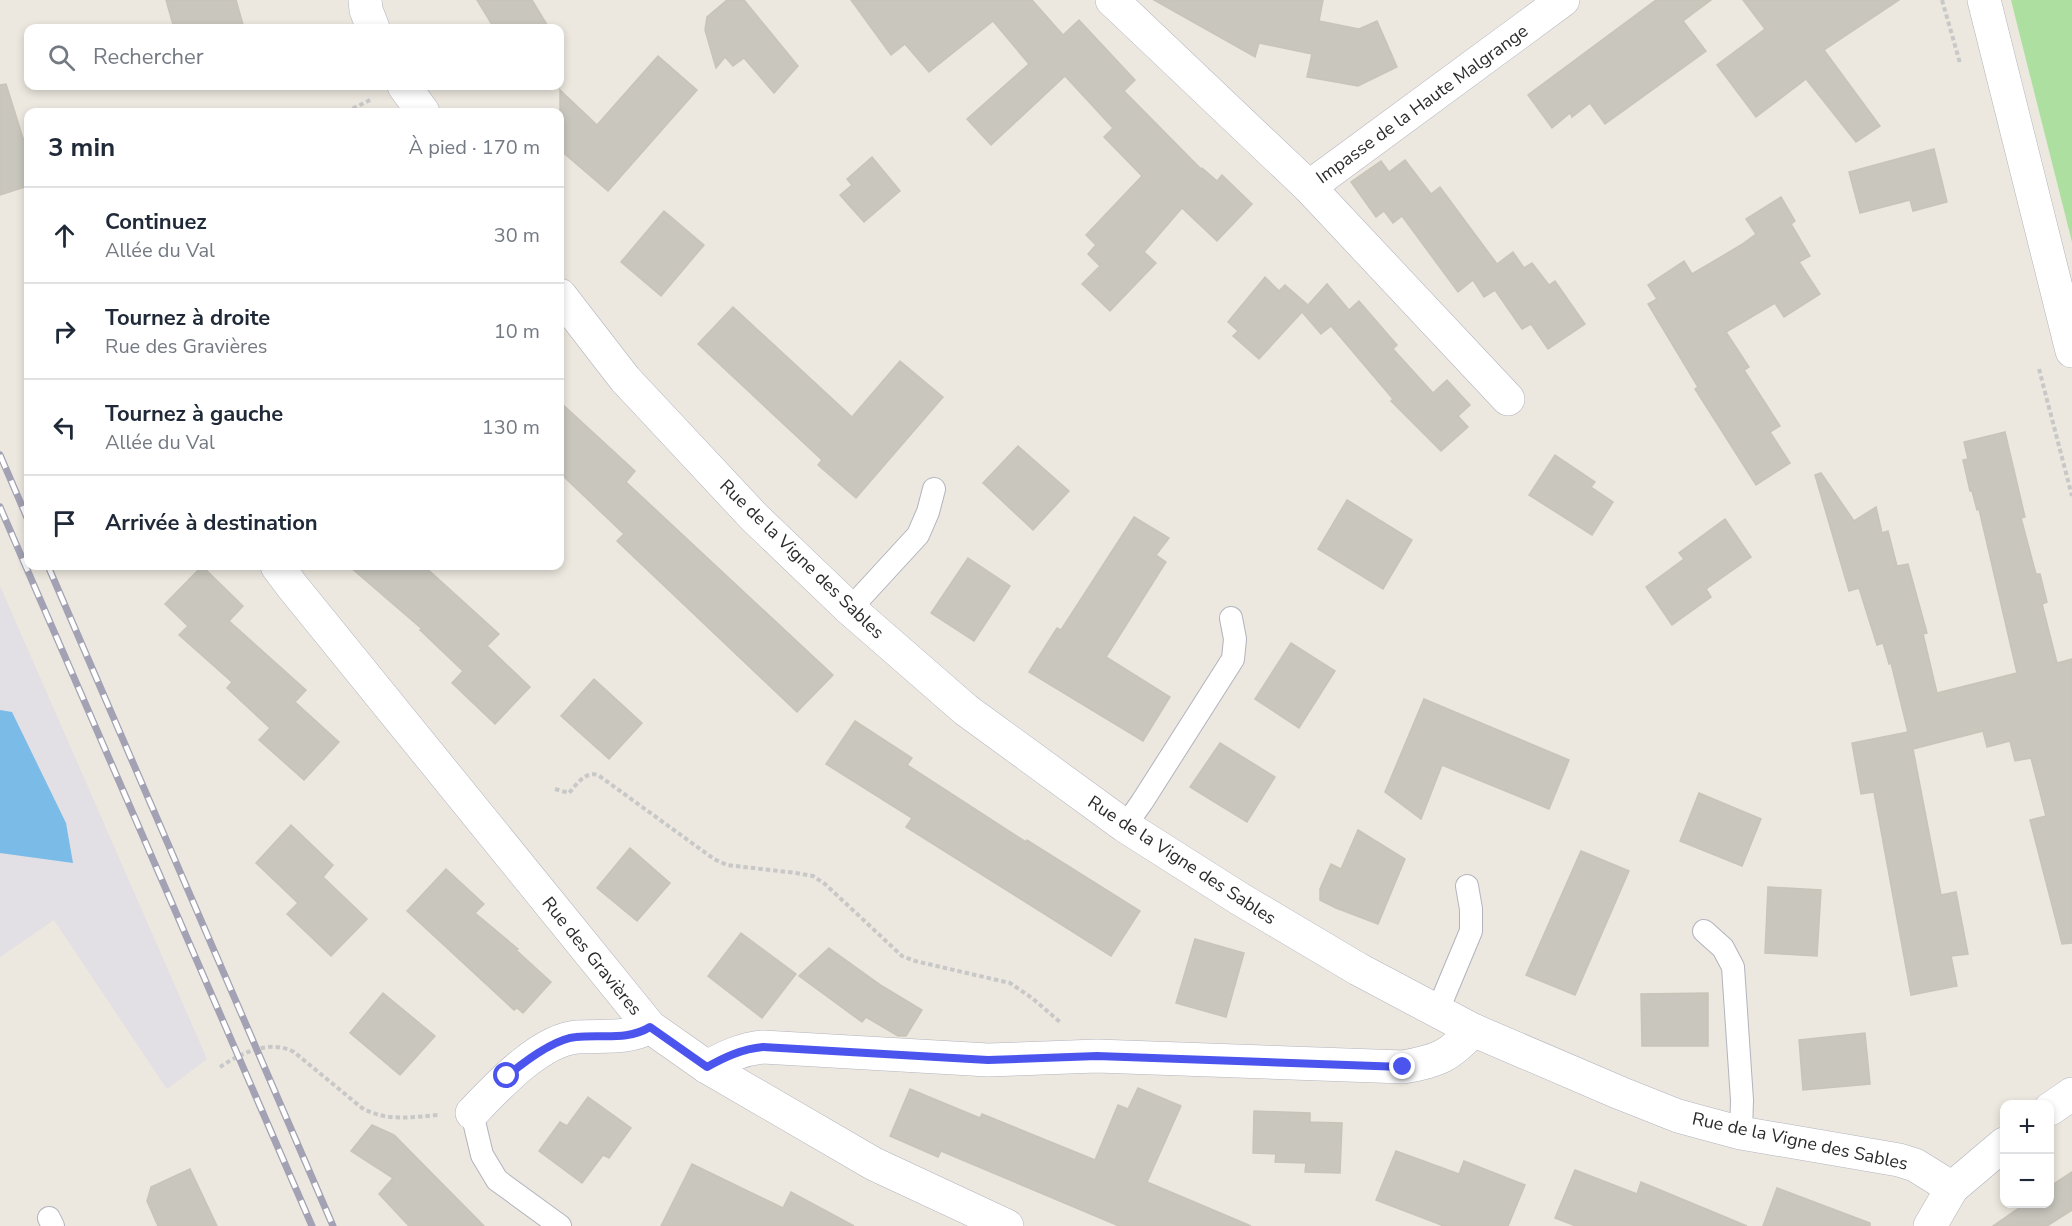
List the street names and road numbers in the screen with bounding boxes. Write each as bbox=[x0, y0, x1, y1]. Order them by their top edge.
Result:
street label: Impasse de la Haute Malgrange bbox=[1311, 19, 1533, 189]
street label: Rue de la Vigne des Sables bbox=[715, 474, 889, 644]
street label: Rue de la Vigne des Sables bbox=[1083, 790, 1281, 930]
street label: Rue des Gravières bbox=[537, 892, 647, 1020]
street label: Rue de la Vigne des Sables bbox=[1690, 1106, 1910, 1176]

